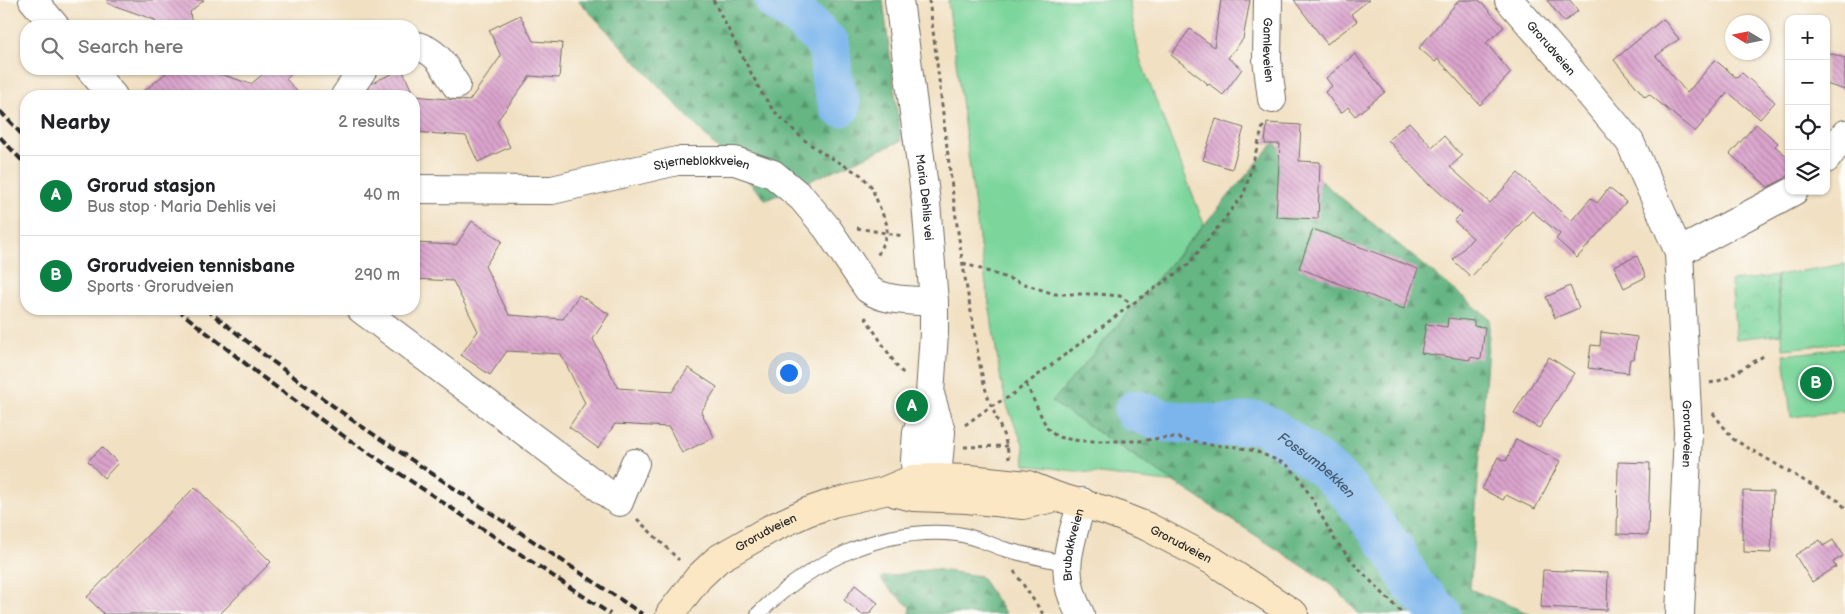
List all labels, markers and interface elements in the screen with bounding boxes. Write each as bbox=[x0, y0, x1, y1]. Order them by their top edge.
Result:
north arrow bbox=[1725, 15, 1770, 60]
map controls bbox=[1785, 15, 1830, 195]
button: + bbox=[1785, 15, 1830, 60]
street label: Gamleveien bbox=[1259, 17, 1277, 83]
street label: Grorudveien bbox=[1523, 18, 1579, 79]
search box bbox=[20, 20, 420, 75]
icon: search bbox=[38, 34, 66, 62]
text: Search here bbox=[78, 36, 183, 59]
button: − bbox=[1785, 60, 1830, 105]
button: locate bbox=[1785, 105, 1830, 150]
text: Nearby bbox=[40, 110, 110, 135]
text: 2 results bbox=[338, 113, 400, 132]
button: layers bbox=[1785, 150, 1830, 195]
street label: Maria Dehlis vei bbox=[912, 153, 936, 241]
street label: Stjerneblokkveien bbox=[652, 154, 752, 174]
text: Grorud stasjon bbox=[87, 175, 216, 198]
text: A bbox=[51, 186, 61, 205]
text: 40 m bbox=[363, 186, 400, 205]
text: Bus stop · Maria Dehlis vei bbox=[87, 198, 276, 217]
text: Grorudveien tennisbane bbox=[87, 255, 295, 278]
text: B bbox=[50, 266, 62, 285]
text: 290 m bbox=[354, 266, 400, 285]
text: Sports · Grorudveien bbox=[87, 278, 234, 297]
your location bbox=[776, 360, 802, 386]
pin: B bbox=[1800, 364, 1832, 402]
pin: A bbox=[896, 387, 928, 425]
street label: Grorudveien bbox=[1678, 400, 1695, 468]
water label: Fossumbekken bbox=[1274, 429, 1359, 502]
street label: Brubakkveien bbox=[1060, 507, 1088, 582]
street label: Grorudveien bbox=[733, 511, 799, 555]
street label: Grorudveien bbox=[1147, 522, 1214, 567]

